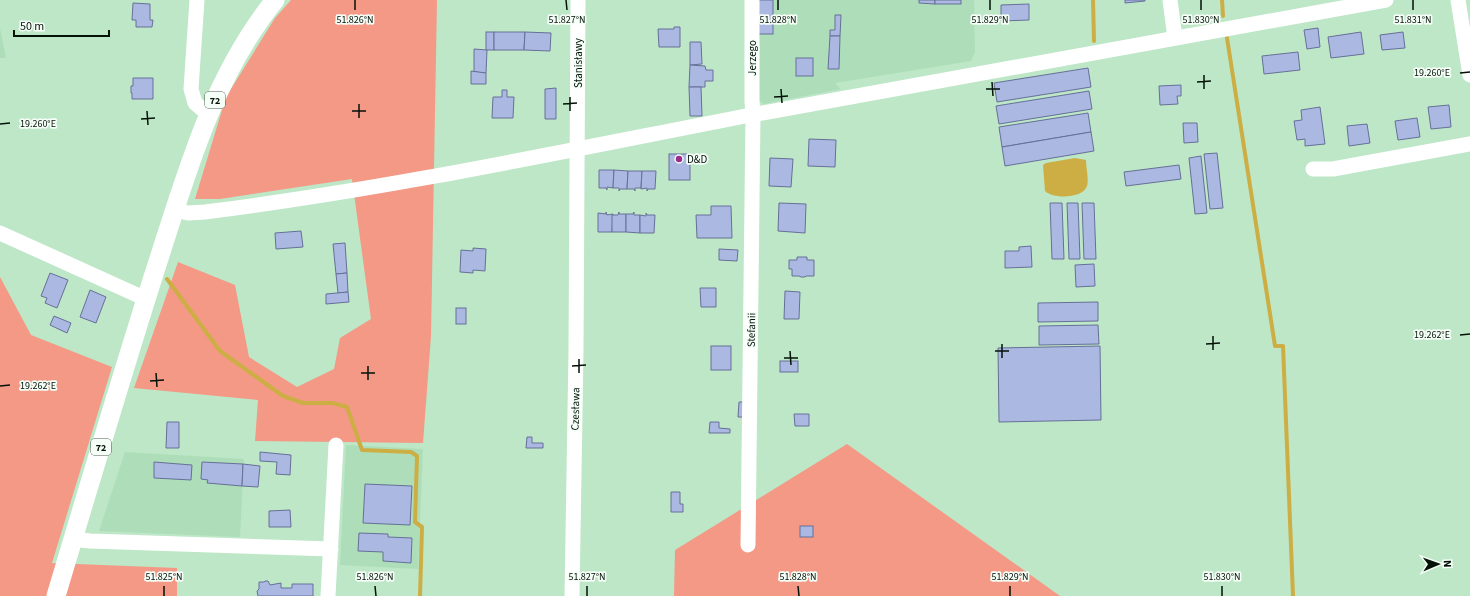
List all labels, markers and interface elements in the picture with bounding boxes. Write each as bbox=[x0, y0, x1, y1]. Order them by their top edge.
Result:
scale bar bbox=[14, 12, 109, 38]
text: 51.826°N bbox=[336, 13, 374, 27]
text: 51.827°N bbox=[548, 13, 586, 27]
text: 51.828°N bbox=[759, 13, 797, 27]
text: 51.829°N bbox=[971, 13, 1009, 27]
text: 51.830°N bbox=[1182, 13, 1220, 27]
text: 51.831°N bbox=[1394, 13, 1432, 27]
text: 50 m bbox=[20, 18, 44, 35]
street label: Stanisławy bbox=[571, 38, 586, 88]
street label: Jerzego bbox=[745, 40, 760, 76]
text: 19.260°E bbox=[1414, 66, 1450, 80]
road number: 72 bbox=[205, 92, 225, 108]
text: 19.260°E bbox=[20, 117, 56, 131]
place label: D&D bbox=[687, 152, 707, 167]
marker: D&D bbox=[674, 154, 684, 164]
street label: Stefanii bbox=[744, 313, 759, 347]
text: 19.262°E bbox=[1414, 328, 1450, 342]
text: 19.262°E bbox=[20, 379, 56, 393]
street label: Czesława bbox=[568, 387, 583, 431]
road number: 72 bbox=[91, 439, 111, 455]
north arrow bbox=[1418, 544, 1458, 584]
text: N bbox=[1440, 560, 1455, 568]
text: 51.825°N bbox=[145, 570, 183, 584]
text: 51.826°N bbox=[356, 570, 394, 584]
text: 51.827°N bbox=[568, 570, 606, 584]
text: 51.828°N bbox=[779, 570, 817, 584]
text: 51.829°N bbox=[991, 570, 1029, 584]
text: 51.830°N bbox=[1203, 570, 1241, 584]

